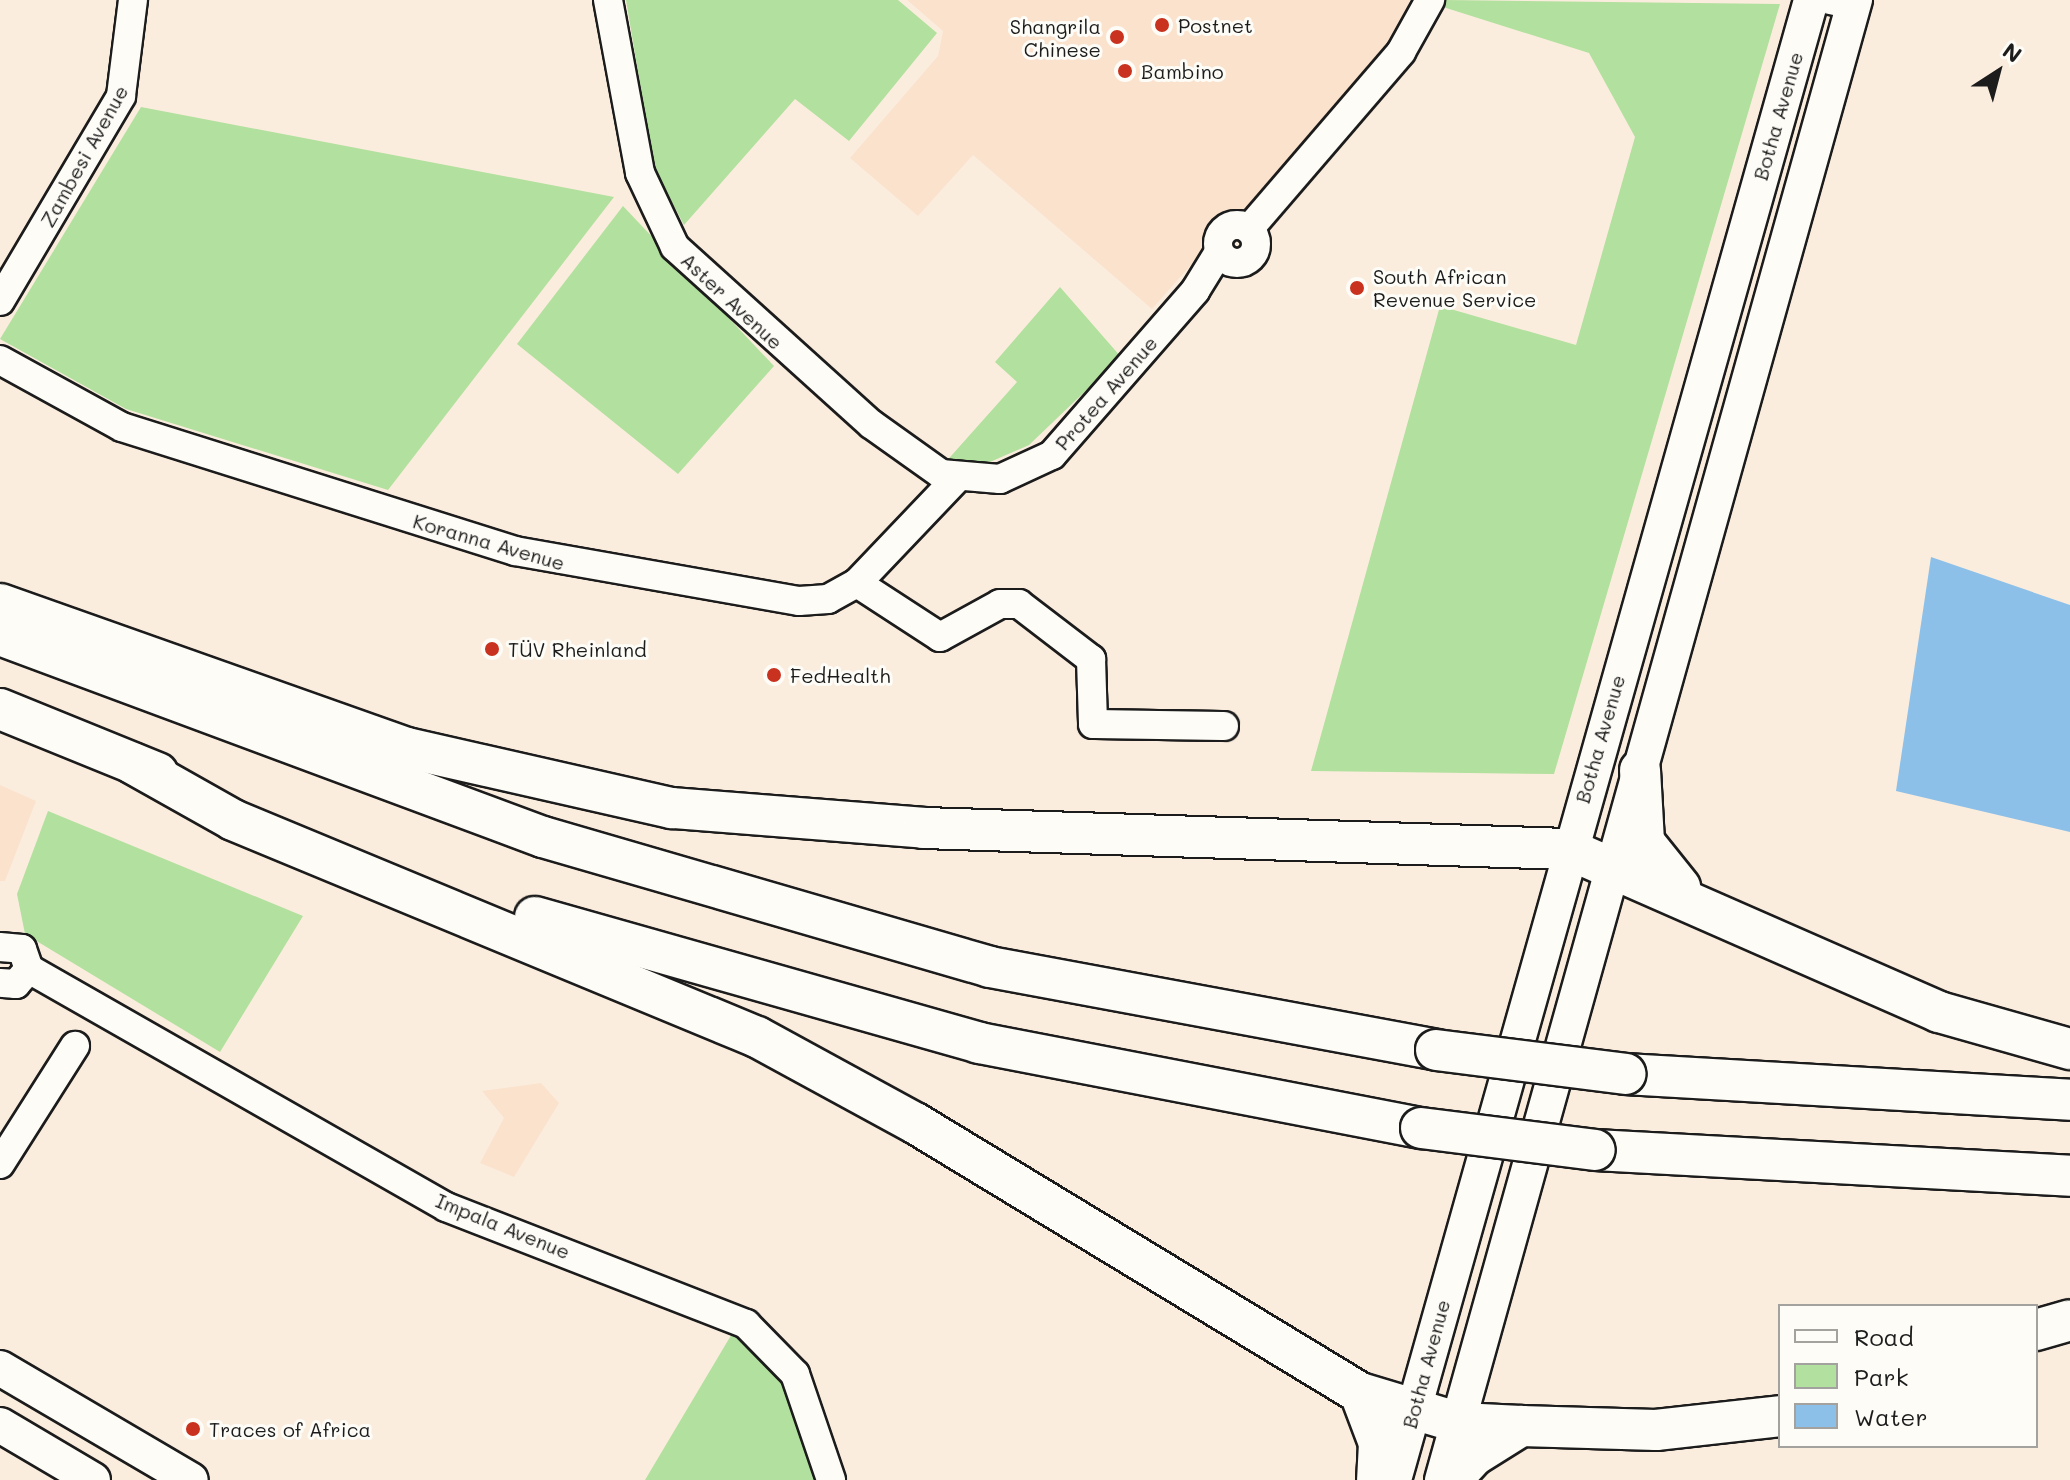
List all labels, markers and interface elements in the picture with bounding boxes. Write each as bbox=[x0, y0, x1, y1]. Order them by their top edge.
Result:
place label: Postnet bbox=[1178, 13, 1253, 37]
place label: Shangrila Chinese bbox=[1010, 14, 1101, 61]
marker: Postnet bbox=[1153, 16, 1171, 34]
marker: Shangrila Chinese bbox=[1108, 28, 1126, 46]
north arrow bbox=[1958, 32, 2038, 112]
text: N bbox=[1997, 36, 2028, 69]
street label: Botha Avenue bbox=[1748, 49, 1808, 183]
place label: Bambino bbox=[1141, 59, 1224, 83]
marker: Bambino bbox=[1116, 62, 1134, 80]
street label: Zambesi Avenue bbox=[35, 81, 133, 231]
street label: Aster Avenue bbox=[676, 248, 788, 354]
place label: South African Revenue Service bbox=[1373, 264, 1536, 311]
marker: South African Revenue Service bbox=[1348, 279, 1366, 297]
street label: Protea Avenue bbox=[1050, 331, 1162, 455]
street label: Koranna Avenue bbox=[410, 509, 568, 575]
place label: TÜV Rheinland bbox=[508, 637, 647, 661]
marker: TÜV Rheinland bbox=[483, 640, 501, 658]
place label: FedHealth bbox=[790, 663, 890, 687]
marker: FedHealth bbox=[765, 666, 783, 684]
street label: Botha Avenue bbox=[1570, 672, 1630, 806]
street label: Impala Avenue bbox=[432, 1188, 574, 1264]
street label: Botha Avenue bbox=[1397, 1297, 1455, 1431]
legend bbox=[1778, 1304, 2038, 1448]
text: Road bbox=[1854, 1321, 1914, 1352]
text: Park bbox=[1854, 1361, 1908, 1392]
text: Water bbox=[1854, 1401, 1928, 1432]
place label: Traces of Africa bbox=[209, 1417, 371, 1441]
marker: Traces of Africa bbox=[184, 1420, 202, 1438]

